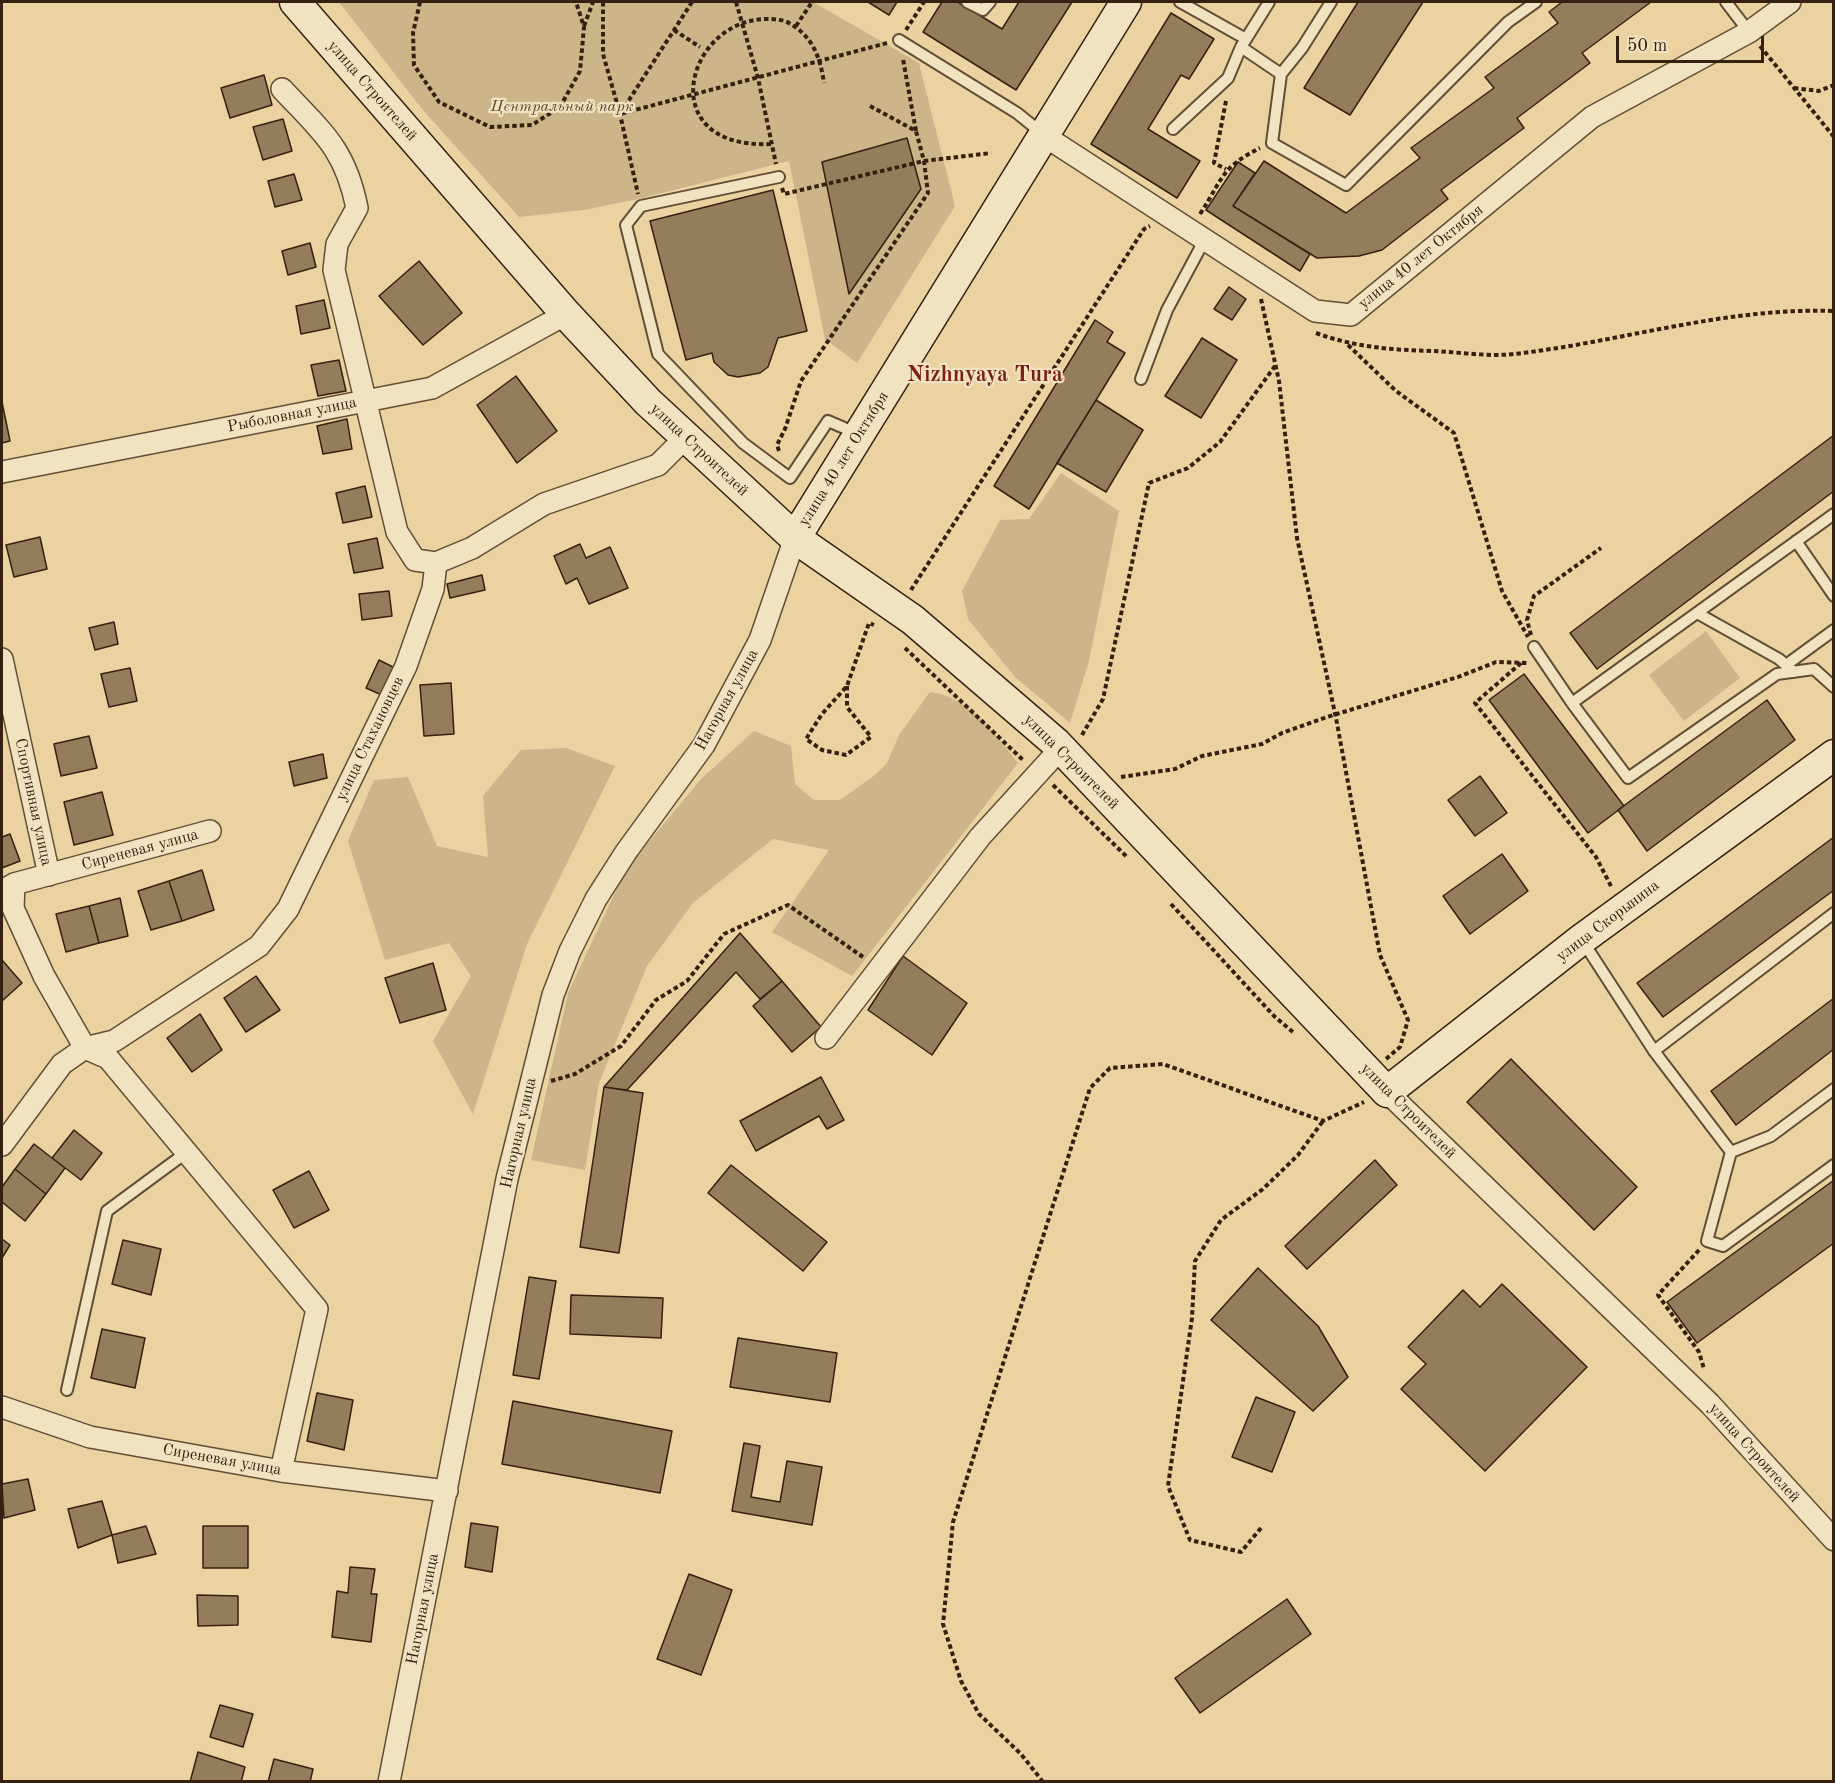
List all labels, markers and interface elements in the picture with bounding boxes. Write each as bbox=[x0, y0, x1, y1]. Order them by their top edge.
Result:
scale bar bbox=[1619, 24, 1768, 62]
street label: улица Строителей bbox=[323, 37, 421, 145]
text: 50 m bbox=[1627, 37, 1667, 55]
park label: Центральный парк bbox=[490, 97, 634, 117]
street label: улица 40 лет Октября bbox=[1355, 201, 1487, 313]
district label: Nizhnyaya Tura bbox=[907, 362, 1063, 388]
street label: улица 40 лет Октября bbox=[795, 388, 893, 530]
street label: Рыболовная улица bbox=[226, 393, 358, 437]
street label: улица Строителей bbox=[646, 400, 752, 500]
street label: Нагорная улица bbox=[691, 646, 763, 754]
street label: улица Стахановцев bbox=[332, 674, 408, 804]
street label: улица Строителей bbox=[1019, 710, 1123, 814]
street label: Спортивная улица bbox=[10, 736, 56, 868]
street label: Сиреневая улица bbox=[79, 825, 201, 875]
street label: улица Скорынина bbox=[1553, 876, 1663, 966]
street label: улица Строителей bbox=[1356, 1059, 1460, 1163]
street label: Нагорная улица bbox=[497, 1076, 541, 1190]
street label: улица Строителей bbox=[1704, 1399, 1804, 1507]
street label: Сиреневая улица bbox=[161, 1440, 283, 1480]
street label: Нагорная улица bbox=[403, 1552, 443, 1666]

